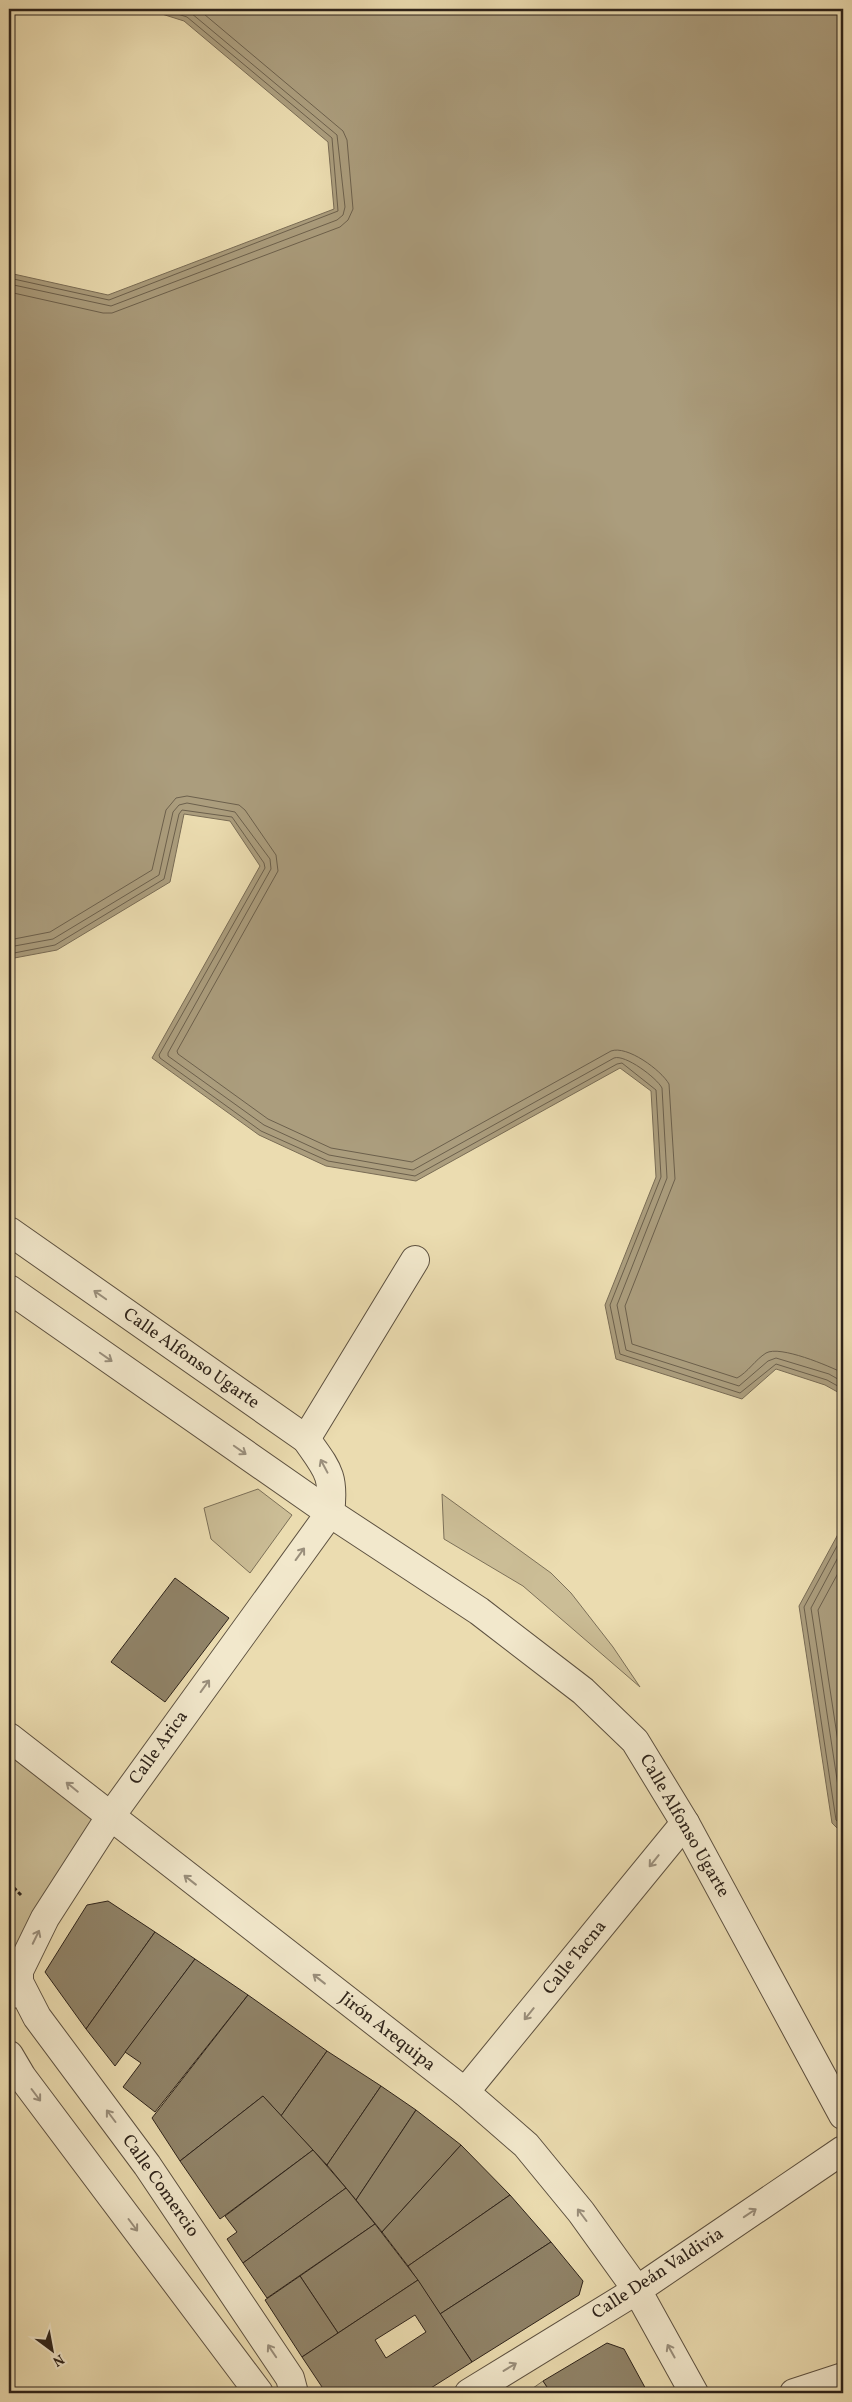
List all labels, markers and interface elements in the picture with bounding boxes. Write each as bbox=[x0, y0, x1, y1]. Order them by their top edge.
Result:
one-way arrow bbox=[93, 1290, 107, 1300]
street label: Calle Alfonso Ugarte bbox=[118, 1302, 264, 1416]
one-way arrow bbox=[99, 1352, 113, 1362]
one-way arrow bbox=[233, 1444, 246, 1455]
one-way arrow bbox=[319, 1459, 329, 1474]
one-way arrow bbox=[295, 1547, 305, 1561]
one-way arrow bbox=[199, 1680, 210, 1693]
street label: Calle Arica bbox=[124, 1706, 194, 1790]
street label: Calle Alfonso Ugarte bbox=[633, 1750, 735, 1902]
one-way arrow bbox=[66, 1781, 79, 1792]
one-way arrow bbox=[649, 1854, 660, 1867]
one-way arrow bbox=[184, 1874, 197, 1885]
street label: Calle Tacna bbox=[537, 1915, 613, 2001]
one-way arrow bbox=[32, 1930, 41, 1945]
one-way arrow bbox=[313, 1974, 326, 1985]
street label: Jirón Arequipa bbox=[334, 1986, 441, 2078]
one-way arrow bbox=[524, 2007, 535, 2020]
one-way arrow bbox=[30, 2088, 41, 2101]
one-way arrow bbox=[105, 2110, 116, 2123]
street label: Calle Comercio bbox=[115, 2130, 205, 2242]
one-way arrow bbox=[743, 2208, 757, 2218]
one-way arrow bbox=[577, 2209, 588, 2222]
one-way arrow bbox=[128, 2218, 138, 2232]
street label: Calle Deán Valdivia bbox=[587, 2222, 729, 2326]
north arrow bbox=[28, 2324, 78, 2374]
one-way arrow bbox=[666, 2343, 676, 2358]
one-way arrow bbox=[267, 2344, 277, 2358]
text: N bbox=[49, 2349, 67, 2371]
one-way arrow bbox=[503, 2362, 517, 2372]

